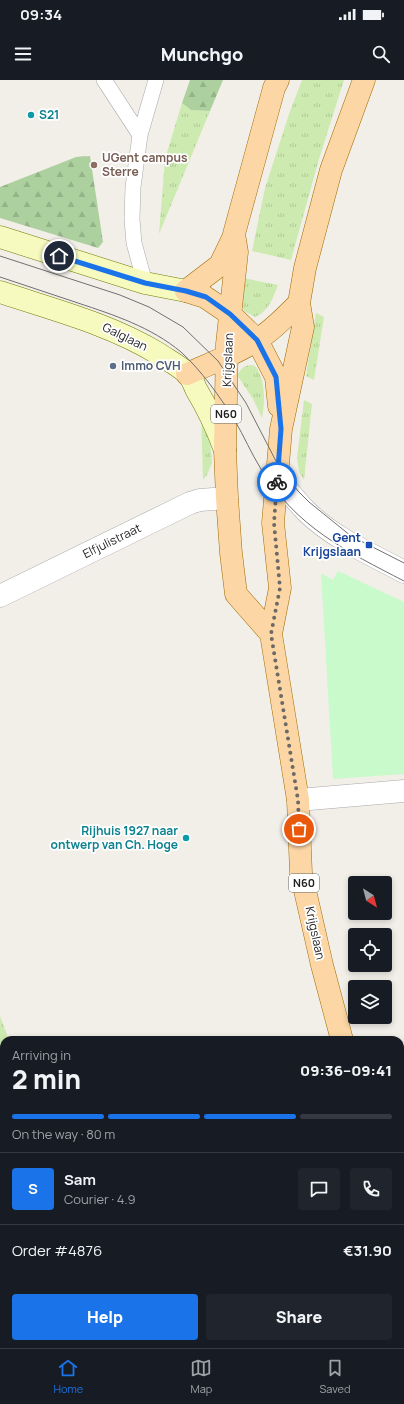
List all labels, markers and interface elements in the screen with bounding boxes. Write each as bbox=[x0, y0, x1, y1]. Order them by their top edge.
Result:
text: 09:34 bbox=[20, 4, 62, 25]
text: Munchgo bbox=[161, 42, 243, 66]
icon: menu bbox=[12, 43, 34, 65]
icon: search bbox=[370, 43, 392, 65]
place label: S21 bbox=[39, 106, 59, 123]
marker: S21 bbox=[26, 110, 36, 120]
place label: UGent campus Sterre bbox=[102, 149, 188, 180]
marker: UGent campus Sterre bbox=[89, 160, 99, 170]
pin bbox=[42, 239, 76, 273]
icon: home bbox=[48, 245, 70, 267]
street label: Galglaan bbox=[100, 318, 151, 355]
street label: Krijgslaan bbox=[218, 333, 237, 387]
place label: Immo CVH bbox=[121, 357, 181, 374]
marker: Immo CVH bbox=[108, 361, 118, 371]
road number: N60 bbox=[211, 405, 241, 423]
courier bbox=[257, 462, 297, 502]
icon: bike bbox=[266, 471, 288, 493]
street label: Elfjulistraat bbox=[80, 519, 144, 562]
place label: Gent Krijgslaan bbox=[303, 529, 361, 560]
marker: Gent Krijgslaan bbox=[364, 540, 374, 550]
pin bbox=[282, 812, 316, 846]
icon: bag bbox=[288, 818, 310, 840]
place label: Rijhuis 1927 naar ontwerp van Ch. Hoge bbox=[50, 822, 178, 853]
marker: Rijhuis 1927 naar ontwerp van Ch. Hoge bbox=[181, 833, 191, 843]
road number: N60 bbox=[289, 874, 319, 892]
north arrow bbox=[348, 876, 392, 920]
map controls bbox=[348, 876, 392, 1024]
street label: Krijgslaan bbox=[302, 905, 329, 961]
button: locate bbox=[348, 928, 392, 972]
button: layers bbox=[348, 980, 392, 1024]
text: Arriving in bbox=[12, 1046, 71, 1064]
text: 09:36–09:41 bbox=[300, 1060, 392, 1081]
text: 2 min bbox=[12, 1061, 81, 1097]
text: On the way · 80 m bbox=[12, 1125, 115, 1143]
button: chat bbox=[298, 1168, 340, 1210]
button: phone bbox=[350, 1168, 392, 1210]
text: Sam bbox=[64, 1169, 96, 1190]
text: S bbox=[28, 1178, 38, 1199]
text: Courier · 4.9 bbox=[64, 1190, 136, 1208]
text: Order #4876 bbox=[12, 1240, 102, 1261]
text: €31.90 bbox=[343, 1240, 392, 1261]
button: Help bbox=[12, 1294, 198, 1340]
button: Share bbox=[206, 1294, 392, 1340]
tab: Home bbox=[54, 1357, 83, 1396]
tab: Map bbox=[190, 1357, 212, 1396]
tab: Saved bbox=[319, 1357, 350, 1396]

